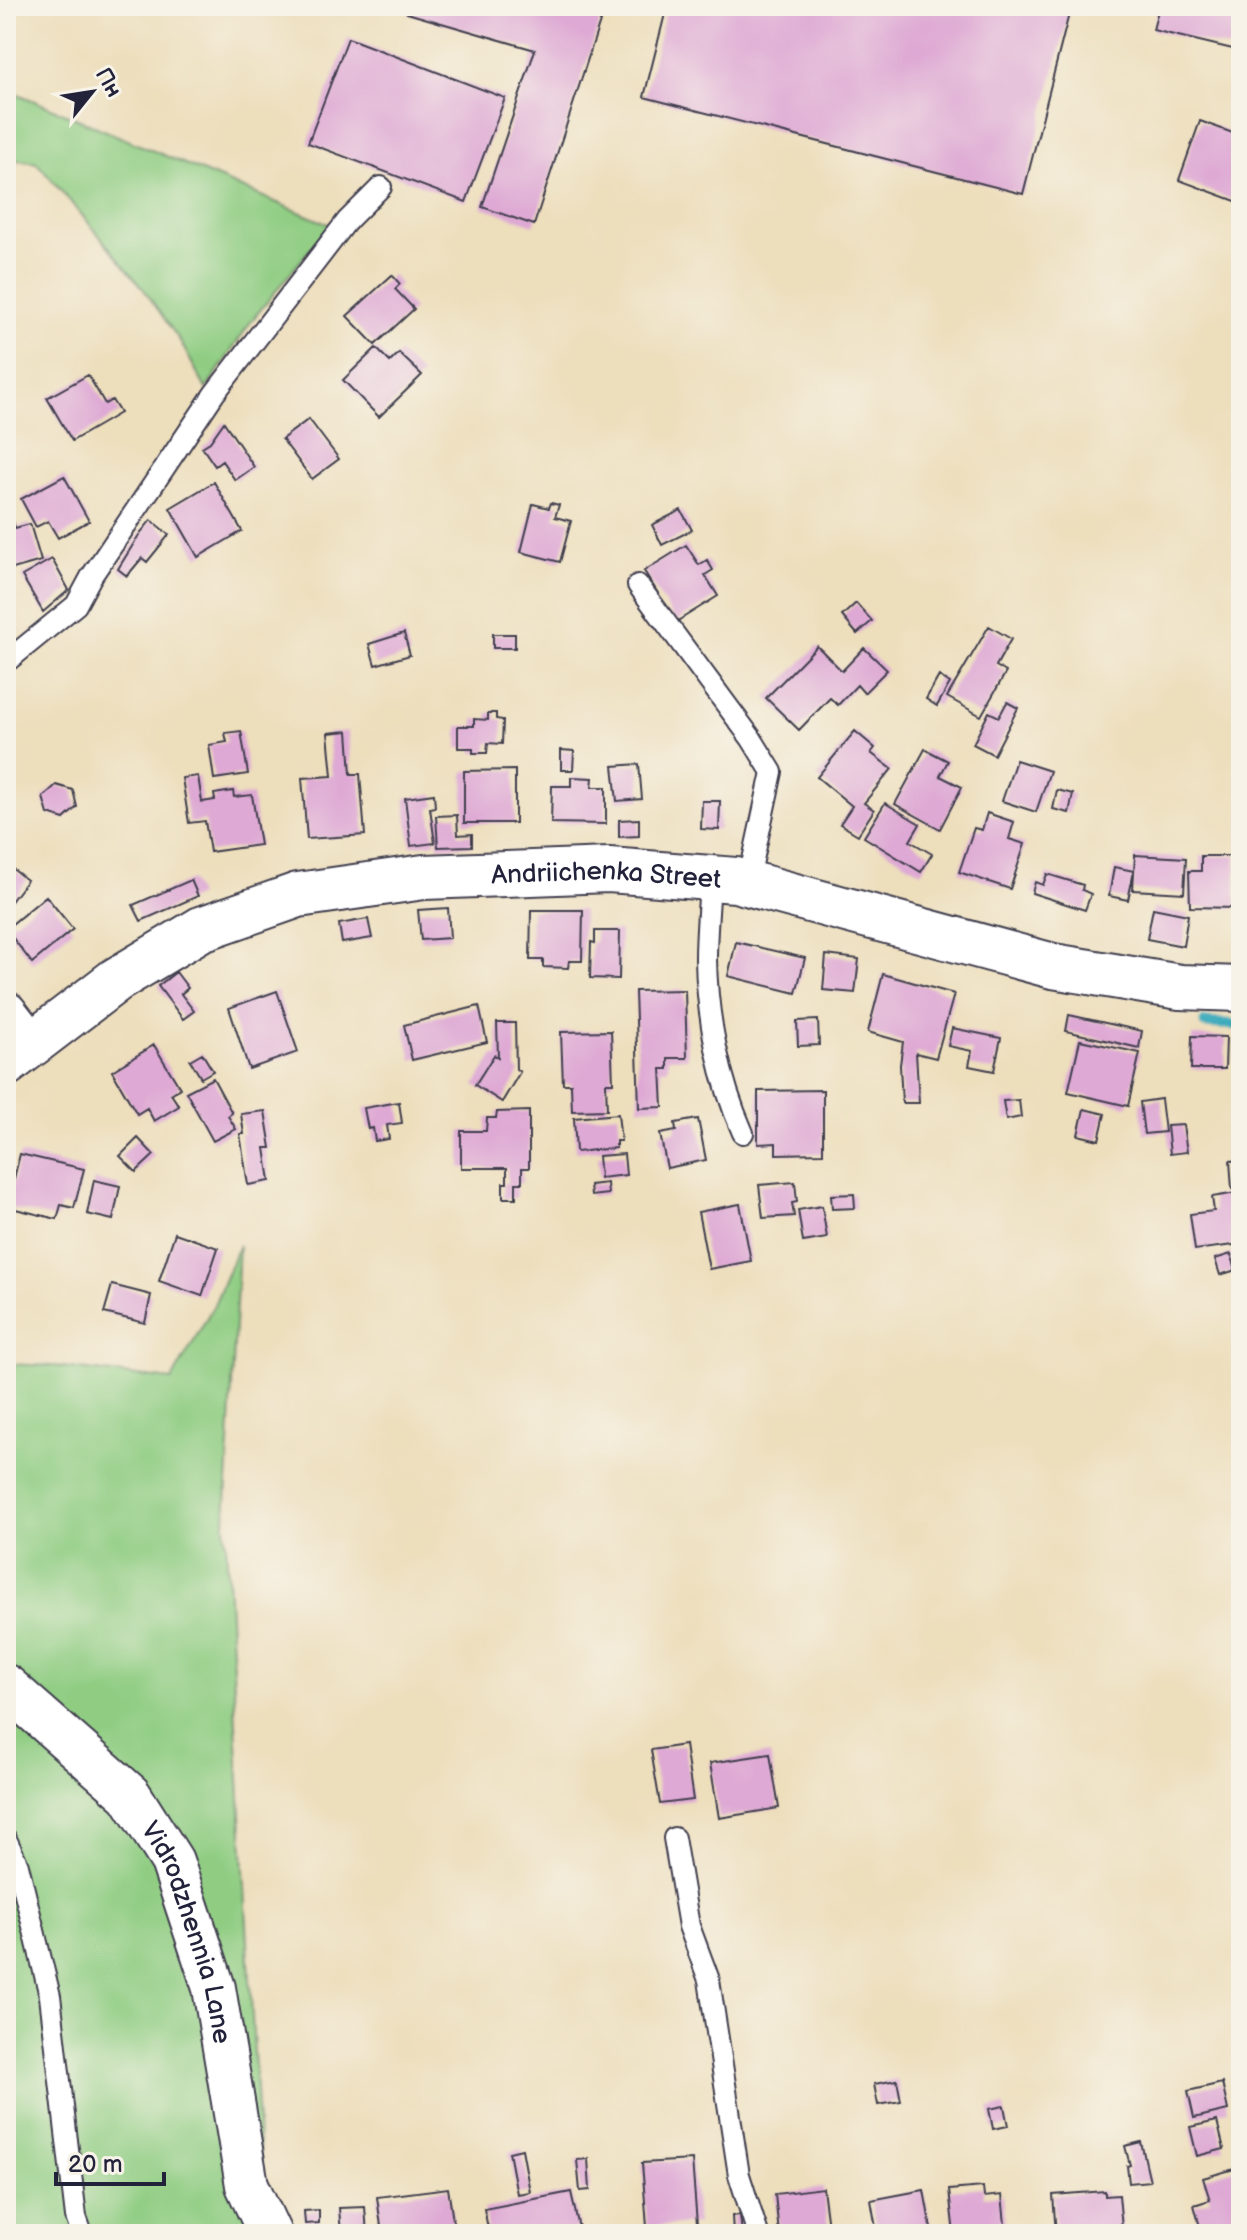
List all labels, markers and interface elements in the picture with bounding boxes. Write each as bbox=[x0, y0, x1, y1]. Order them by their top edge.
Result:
north arrow bbox=[52, 52, 132, 132]
text: Пн bbox=[89, 63, 127, 102]
street label: Andriichenka Street bbox=[491, 855, 722, 896]
street label: Vidrodzhennia Lane bbox=[134, 1816, 237, 2046]
scale bar bbox=[56, 2136, 164, 2186]
text: 20 m bbox=[68, 2150, 123, 2179]

